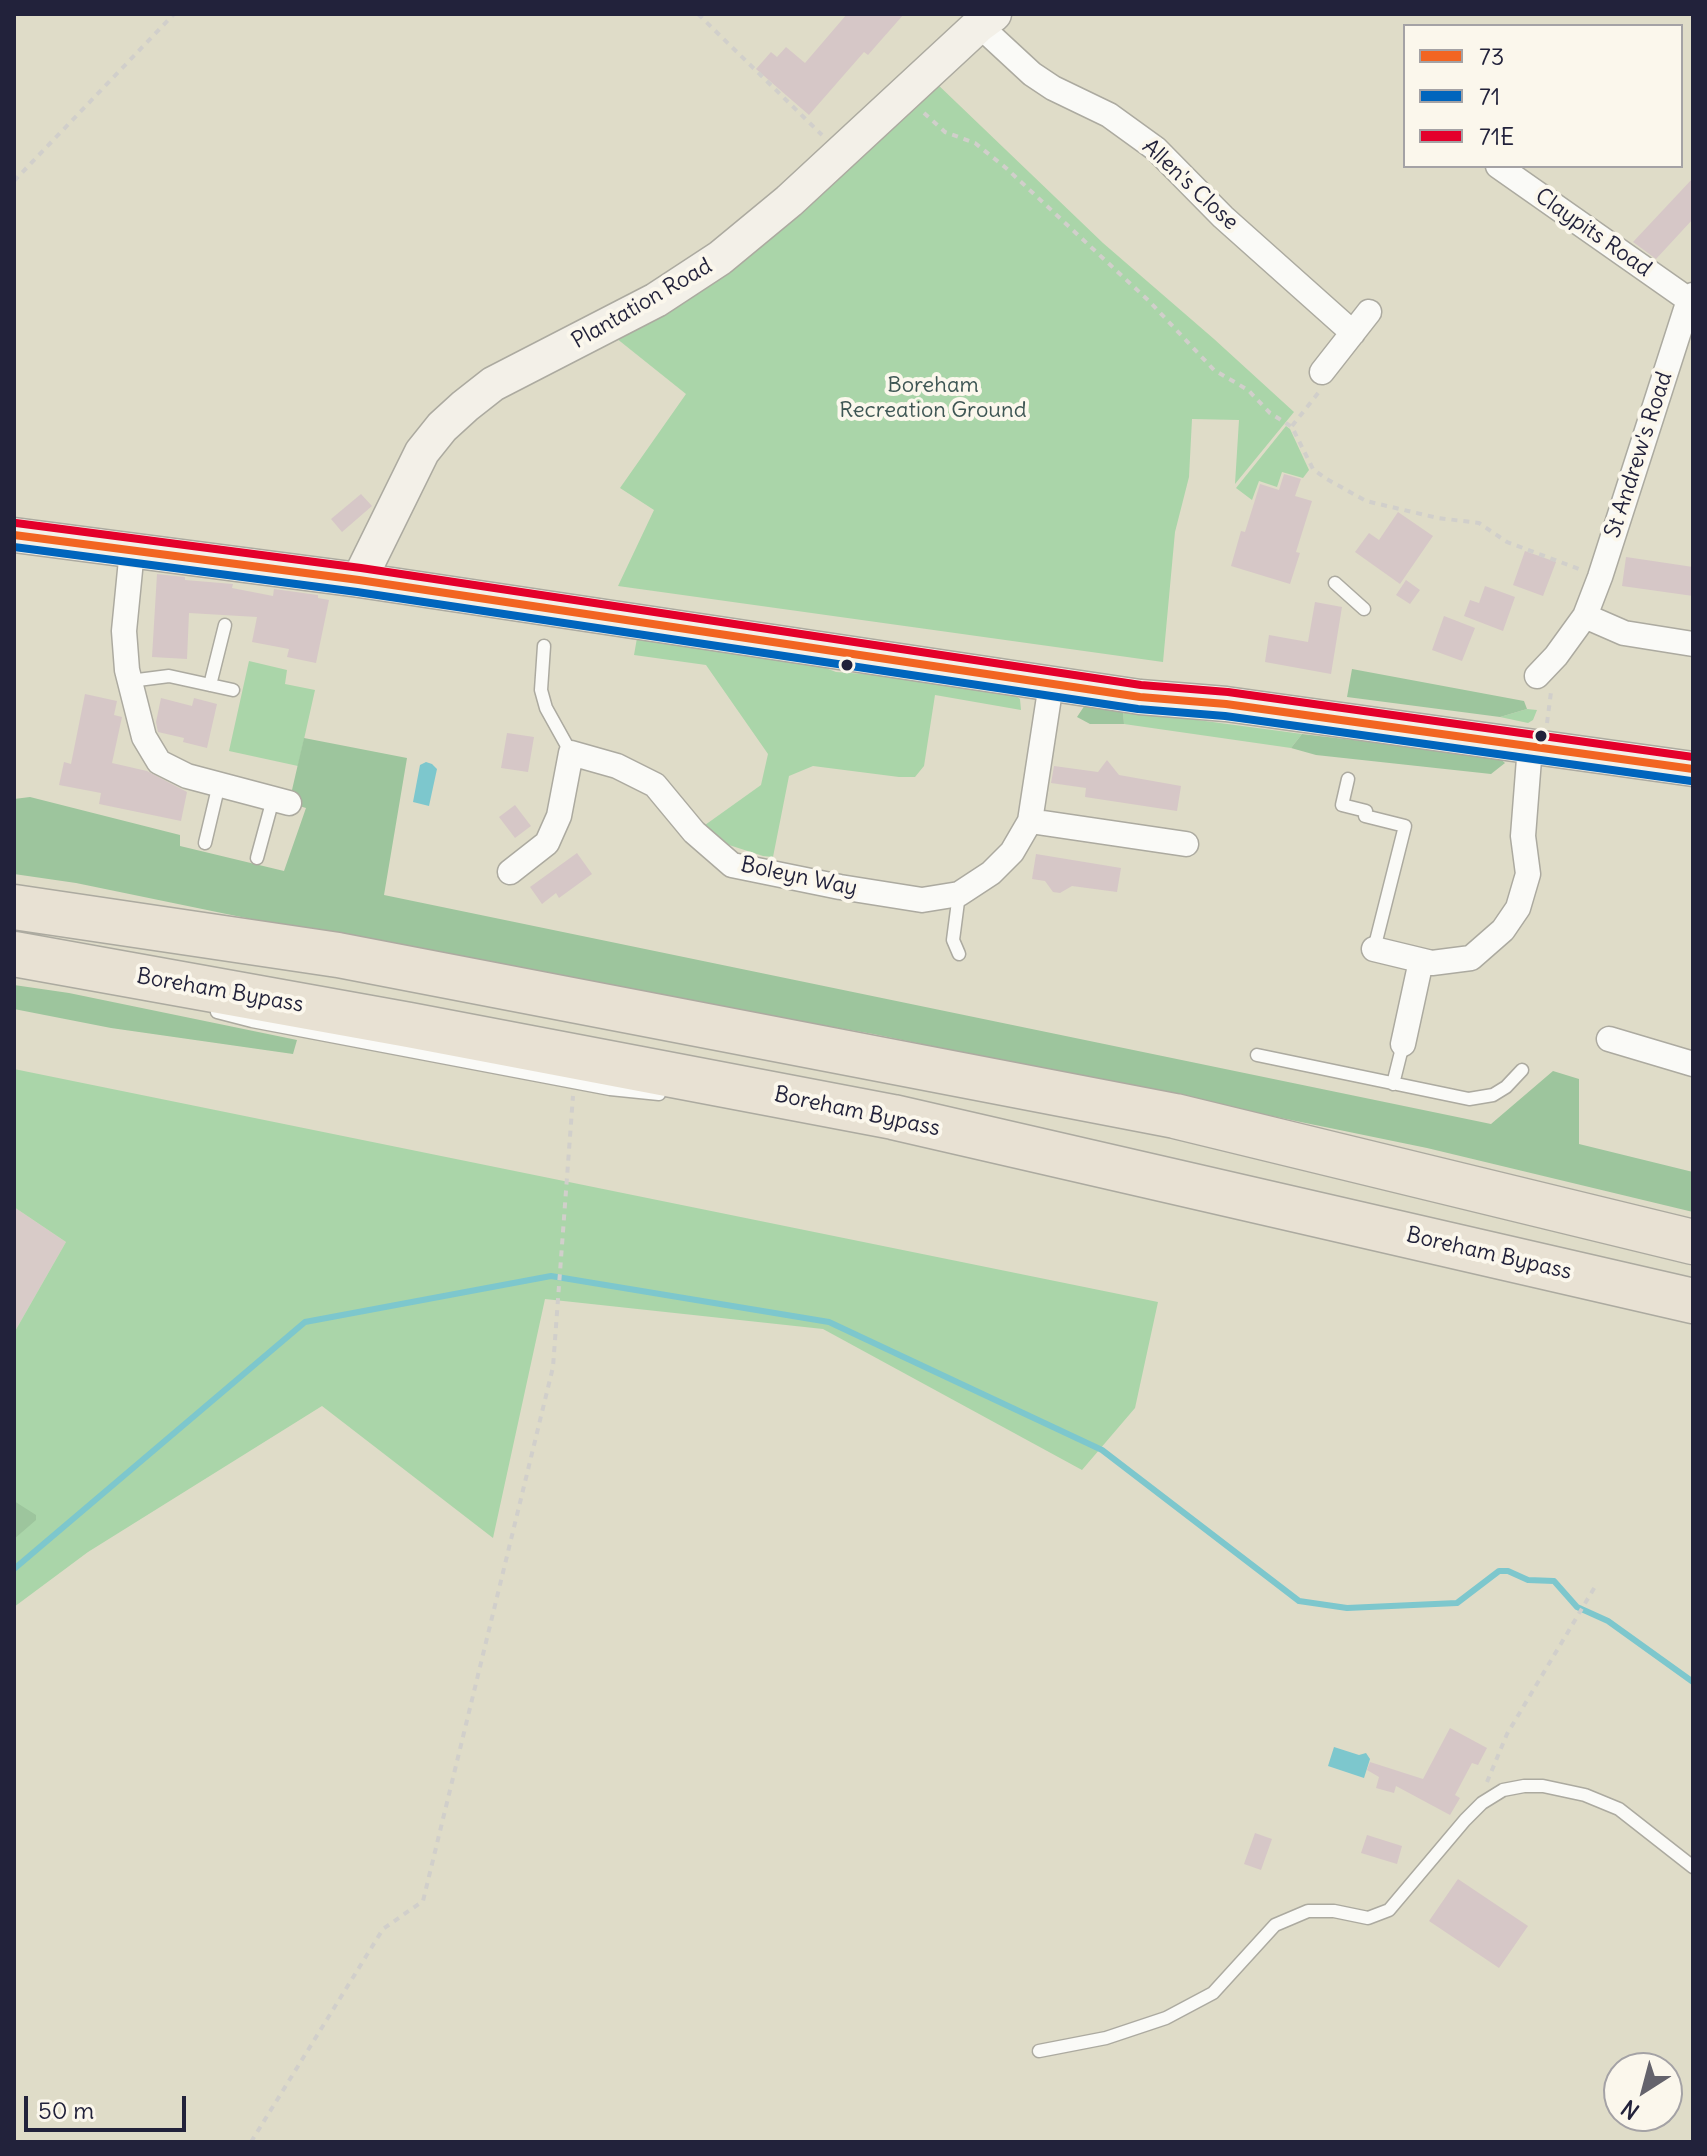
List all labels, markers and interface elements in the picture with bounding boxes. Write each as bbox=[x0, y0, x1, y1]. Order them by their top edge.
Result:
legend bbox=[1403, 24, 1683, 168]
text: 73 bbox=[1479, 41, 1504, 71]
text: 71 bbox=[1479, 81, 1500, 111]
text: 71E bbox=[1479, 121, 1514, 151]
street label: Allen's Close bbox=[1137, 134, 1243, 236]
street label: Claypits Road bbox=[1530, 183, 1656, 283]
street label: Plantation Road bbox=[567, 253, 717, 355]
street label: St Andrew's Road bbox=[1600, 369, 1678, 541]
park label: Boreham Recreation Ground bbox=[839, 373, 1027, 424]
unlabelled marker bbox=[839, 657, 855, 673]
unlabelled marker bbox=[1533, 728, 1549, 744]
street label: Boleyn Way bbox=[738, 852, 860, 902]
street label: Boreham Bypass bbox=[135, 963, 305, 1019]
street label: Boreham Bypass bbox=[772, 1082, 942, 1142]
street label: Boreham Bypass bbox=[1404, 1222, 1574, 1286]
north arrow bbox=[1603, 2052, 1683, 2132]
scale bar bbox=[28, 2080, 190, 2130]
text: N bbox=[1616, 2094, 1644, 2126]
text: 50 m bbox=[38, 2095, 94, 2125]

